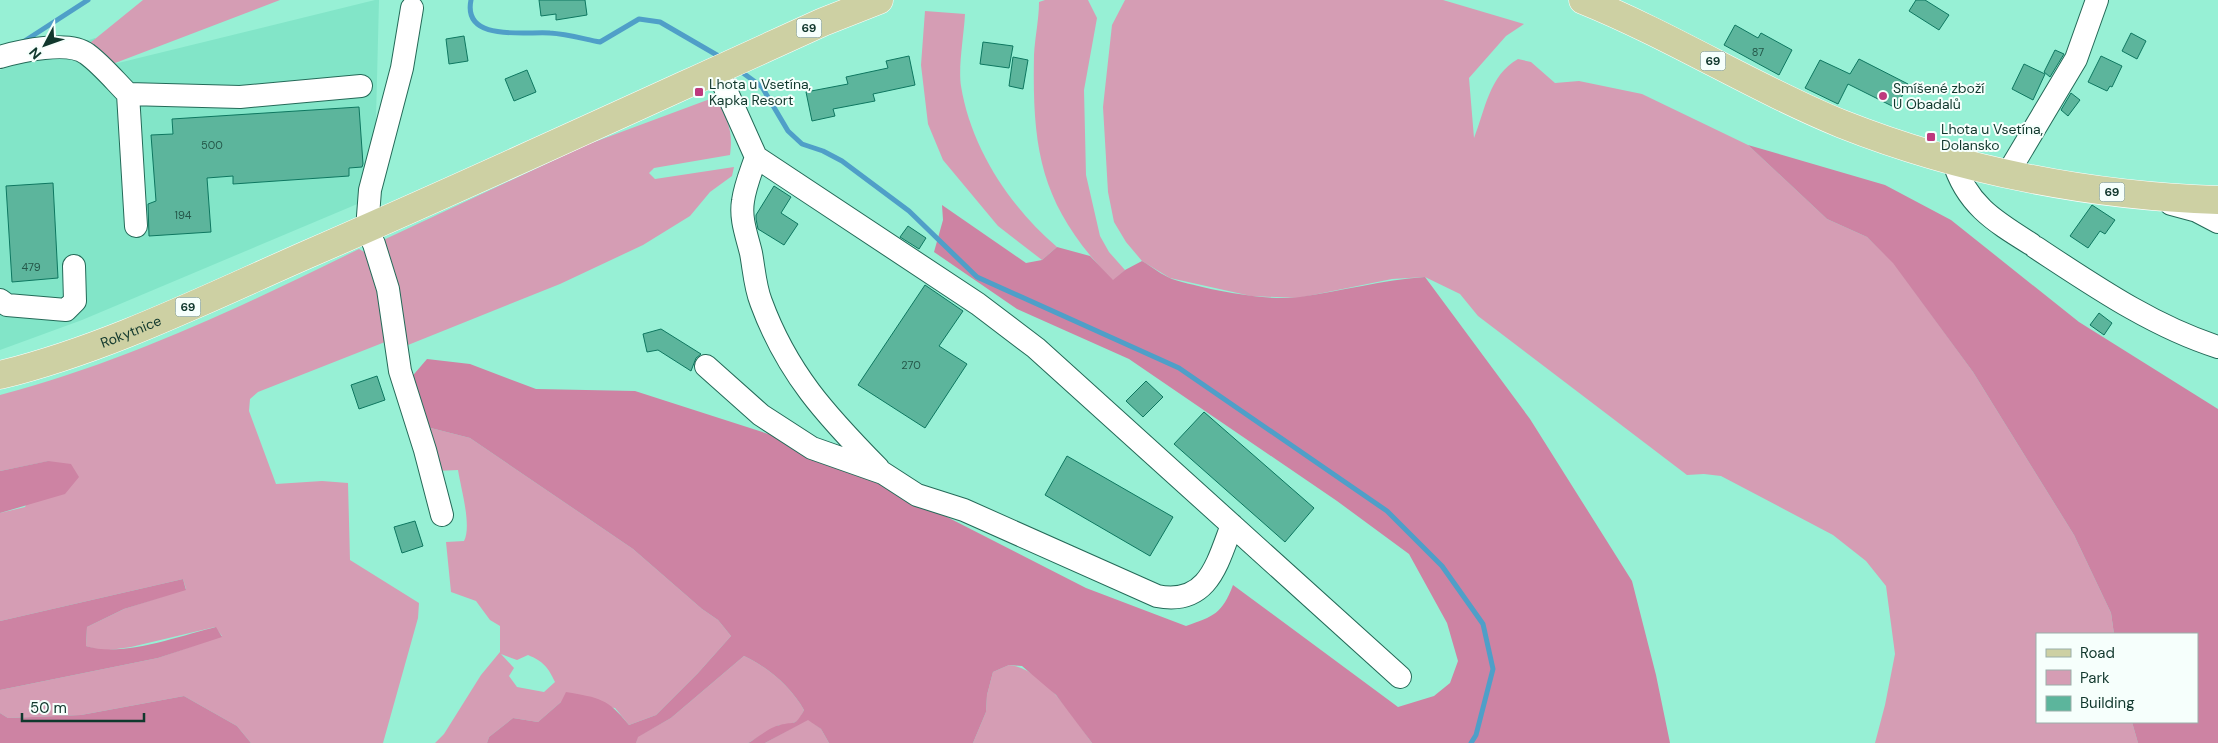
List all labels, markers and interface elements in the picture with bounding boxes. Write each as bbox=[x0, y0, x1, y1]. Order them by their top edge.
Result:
road number: 69 bbox=[796, 18, 822, 38]
north arrow bbox=[20, 20, 70, 70]
text: N bbox=[25, 44, 45, 63]
house number: 87 bbox=[1752, 45, 1764, 59]
road number: 69 bbox=[1700, 51, 1726, 70]
place label: Lhota u Vsetína, Kapka Resort bbox=[709, 75, 812, 109]
place label: Smíšené zboží U Obadalů bbox=[1893, 79, 1985, 113]
marker: Lhota u Vsetína, Kapka Resort bbox=[693, 86, 705, 98]
marker: Smíšené zboží U Obadalů bbox=[1877, 90, 1889, 102]
place label: Lhota u Vsetína, Dolansko bbox=[1941, 120, 2044, 154]
marker: Lhota u Vsetína, Dolansko bbox=[1925, 131, 1937, 143]
house number: 500 bbox=[201, 138, 223, 152]
road number: 69 bbox=[2100, 182, 2124, 202]
house number: 194 bbox=[174, 208, 192, 222]
house number: 479 bbox=[21, 260, 41, 274]
road number: 69 bbox=[176, 298, 200, 316]
street label: Rokytnice bbox=[98, 311, 164, 352]
house number: 270 bbox=[901, 358, 921, 372]
legend bbox=[2036, 633, 2198, 723]
text: Road bbox=[2080, 643, 2115, 663]
text: Park bbox=[2080, 668, 2110, 688]
scale bar bbox=[22, 690, 145, 722]
text: Building bbox=[2080, 693, 2135, 713]
text: 50 m bbox=[30, 698, 67, 718]

